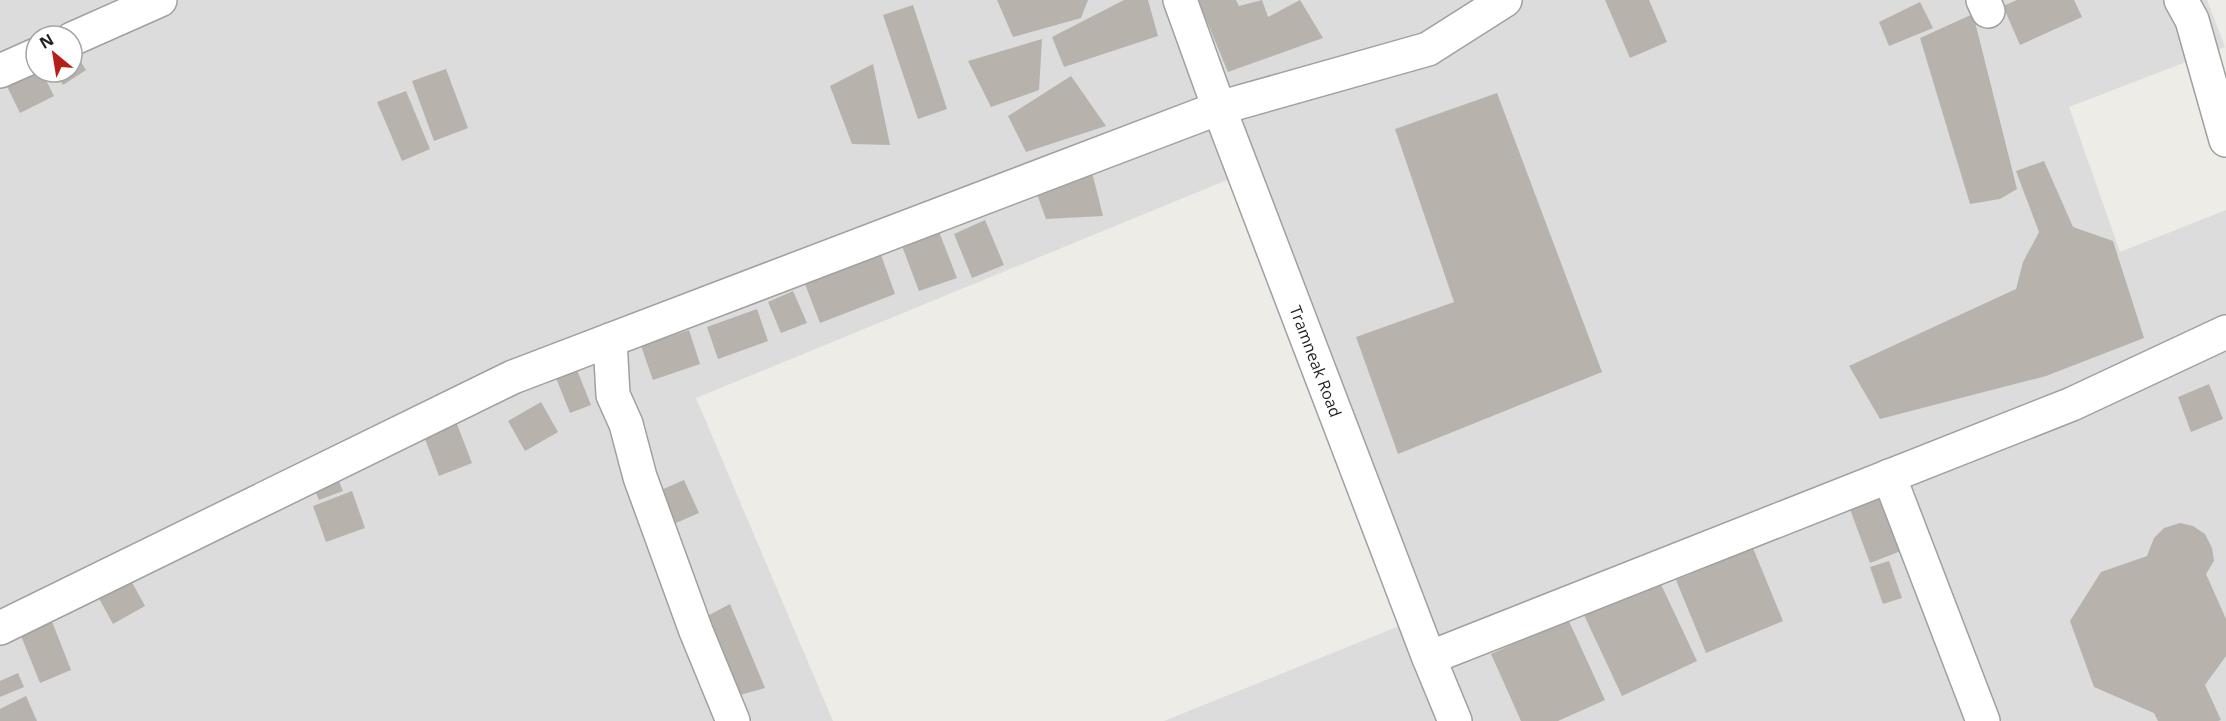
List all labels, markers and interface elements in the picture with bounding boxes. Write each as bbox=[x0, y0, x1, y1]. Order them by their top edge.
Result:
north arrow bbox=[24, 24, 84, 84]
text: N bbox=[35, 28, 58, 54]
street label: Tramneak Road bbox=[1284, 303, 1347, 420]

